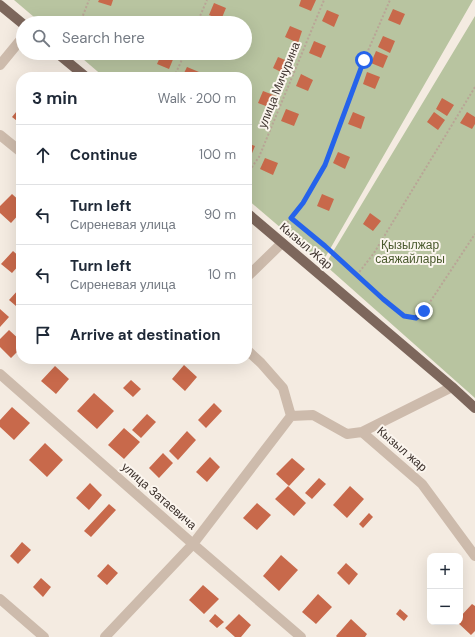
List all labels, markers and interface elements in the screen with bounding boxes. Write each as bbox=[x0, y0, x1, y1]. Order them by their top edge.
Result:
search box bbox=[16, 16, 252, 60]
icon: search bbox=[30, 27, 52, 49]
text: Search here bbox=[62, 28, 145, 48]
street label: улица Мичурина bbox=[254, 39, 304, 131]
route start bbox=[355, 51, 373, 69]
text: 3 min bbox=[32, 87, 77, 109]
text: Walk · 200 m bbox=[158, 90, 236, 107]
icon: ahead bbox=[32, 144, 54, 166]
text: Continue bbox=[70, 145, 138, 165]
text: 100 m bbox=[199, 146, 236, 163]
text: Turn left bbox=[70, 196, 131, 216]
icon: left bbox=[32, 204, 54, 226]
text: 90 m bbox=[204, 206, 236, 223]
text: Сиреневая улица bbox=[70, 216, 176, 233]
street label: Кызыл Жар bbox=[276, 219, 336, 273]
park label: Қызылжар саяжайлары bbox=[375, 237, 445, 267]
text: Turn left bbox=[70, 256, 131, 276]
icon: left bbox=[32, 264, 54, 286]
text: 10 m bbox=[208, 266, 236, 283]
text: Сиреневая улица bbox=[70, 276, 176, 293]
route end bbox=[415, 302, 433, 320]
icon: arrive bbox=[32, 324, 54, 346]
text: Arrive at destination bbox=[70, 325, 221, 345]
street label: Кызыл жар bbox=[374, 423, 431, 475]
street label: улица Затаевича bbox=[118, 459, 200, 533]
map controls bbox=[427, 553, 463, 625]
button: + bbox=[427, 553, 463, 589]
button: − bbox=[427, 589, 463, 625]

